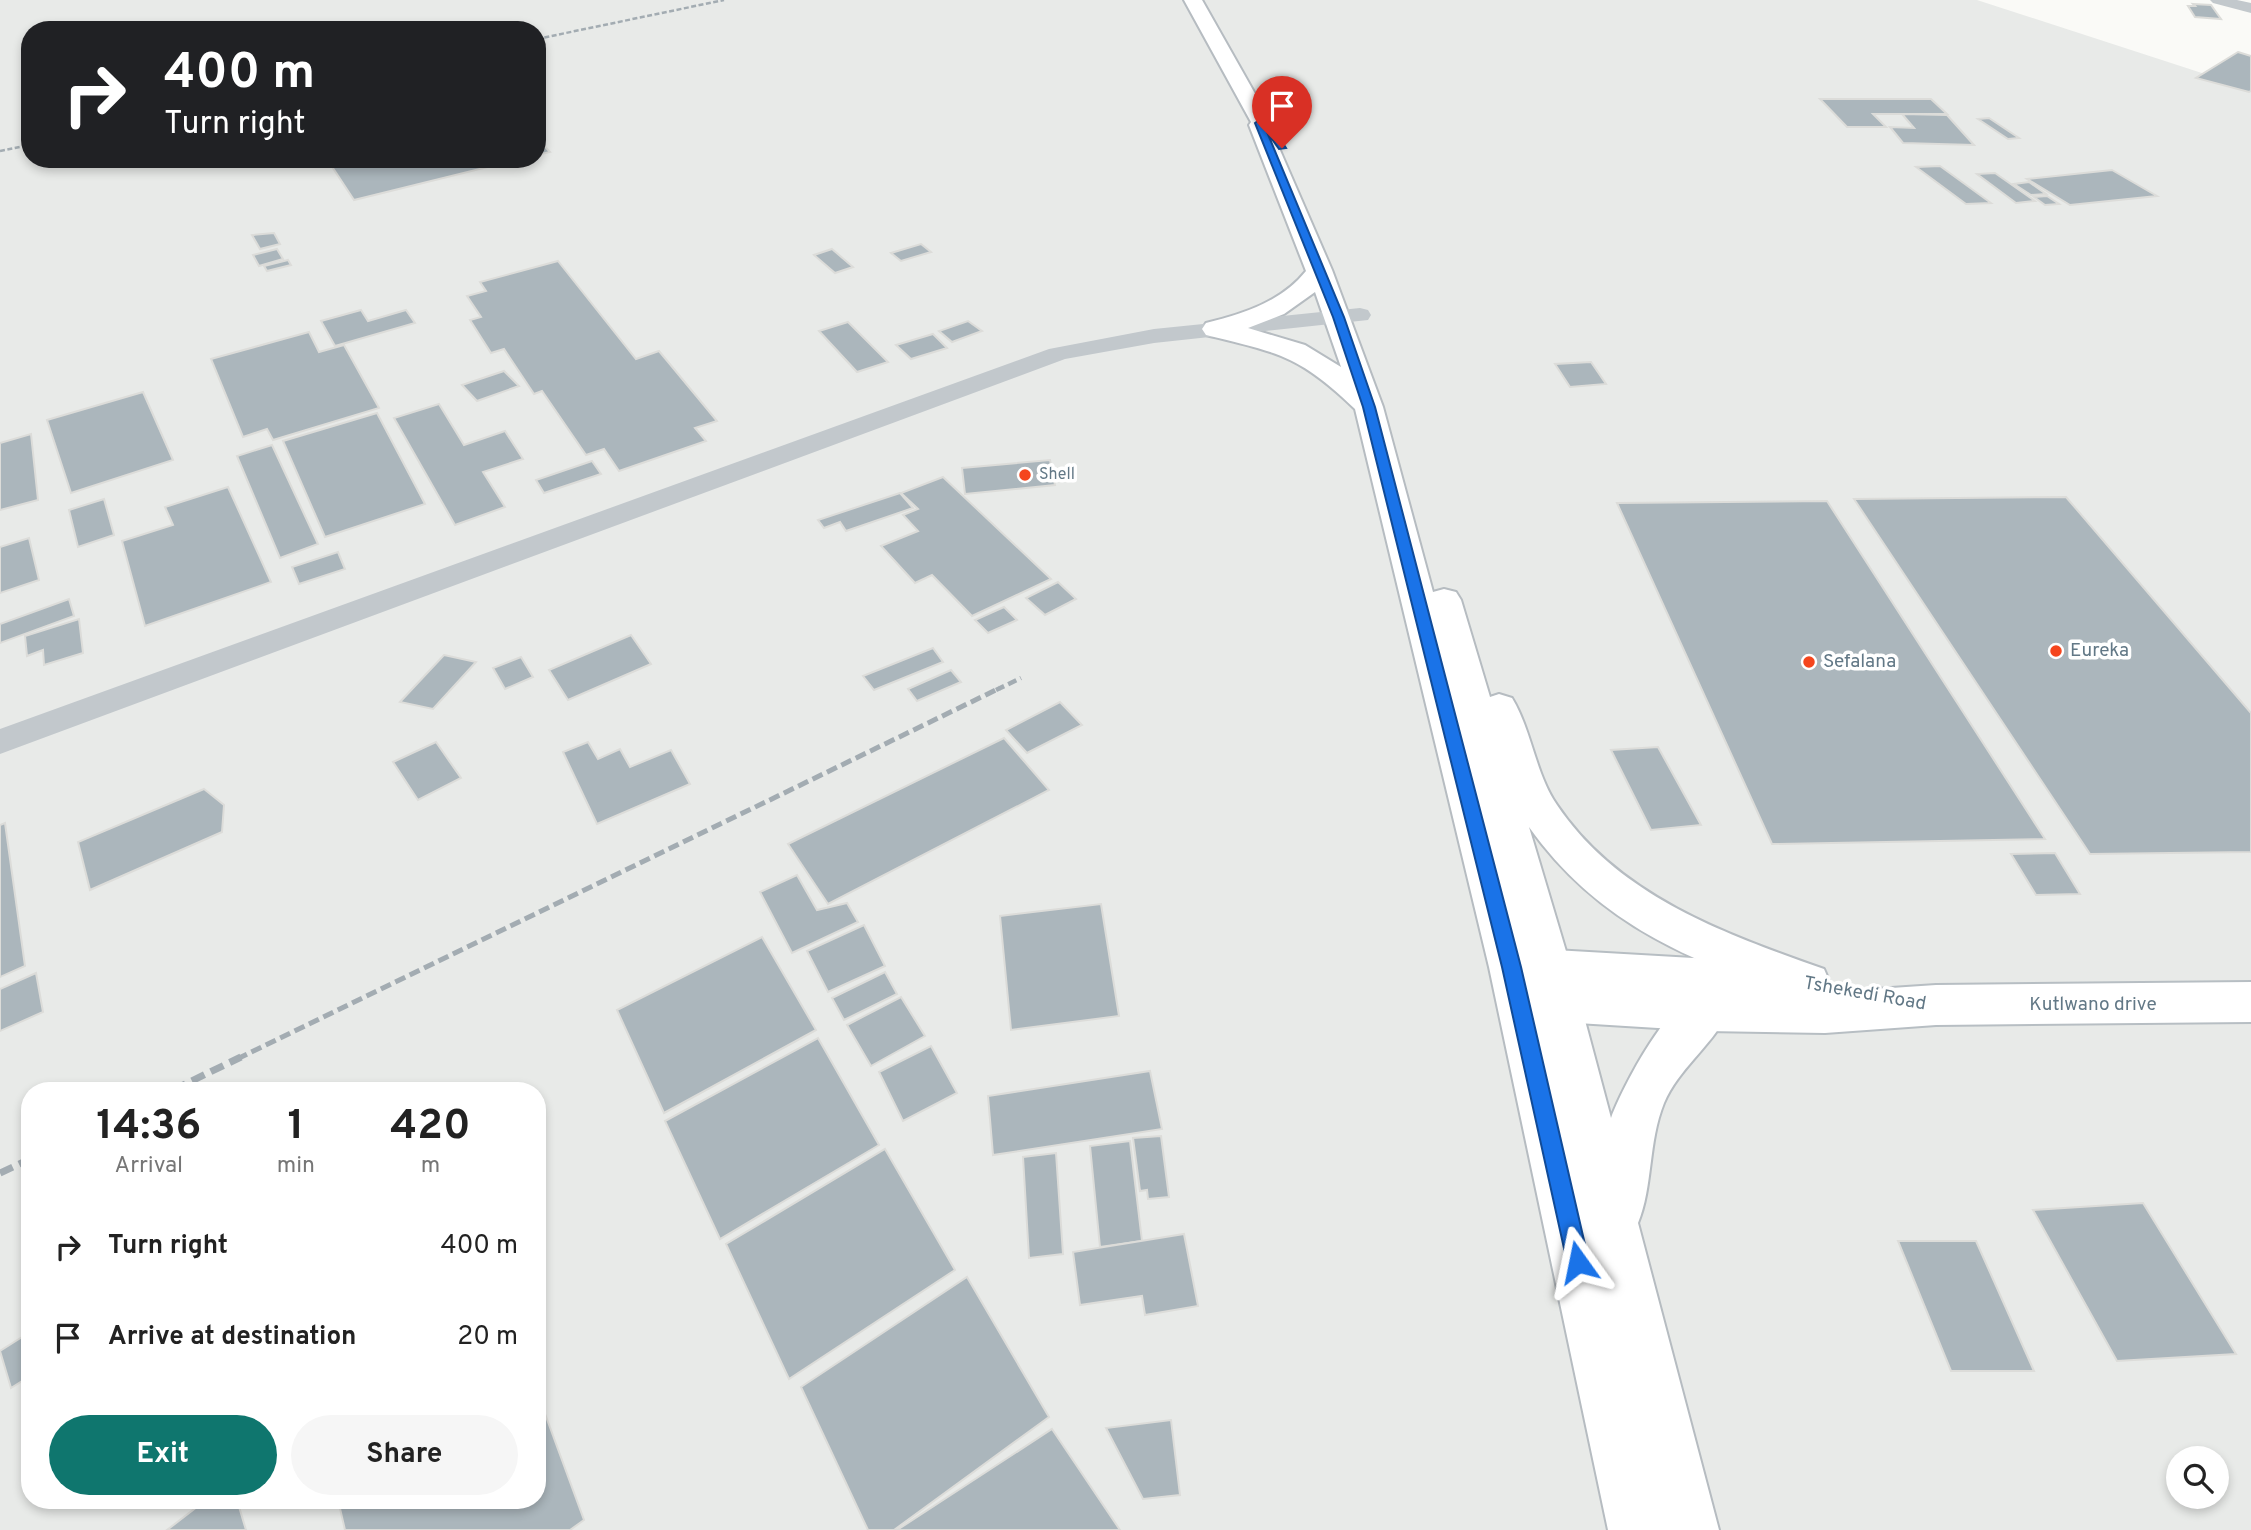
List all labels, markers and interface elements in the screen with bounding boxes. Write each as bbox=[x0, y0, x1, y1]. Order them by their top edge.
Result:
text: 400 m bbox=[164, 44, 315, 106]
icon: right bbox=[49, 49, 140, 140]
pin bbox=[1252, 76, 1312, 148]
icon: arrive bbox=[1263, 87, 1301, 125]
text: Turn right bbox=[164, 105, 306, 145]
place label: Shell bbox=[1039, 465, 1075, 485]
marker: Shell bbox=[1017, 467, 1033, 483]
place label: Eureka bbox=[2070, 639, 2129, 663]
marker: Eureka bbox=[2048, 643, 2064, 659]
place label: Sefalana bbox=[1823, 650, 1896, 674]
marker: Sefalana bbox=[1801, 654, 1817, 670]
street label: Tshekedi Road bbox=[1802, 971, 1928, 1017]
street label: Kutlwano drive bbox=[2029, 993, 2157, 1017]
text: 14:36 bbox=[96, 1101, 201, 1154]
text: 1 bbox=[287, 1101, 304, 1154]
text: 420 bbox=[390, 1101, 471, 1154]
text: Arrival bbox=[115, 1152, 183, 1181]
text: min bbox=[277, 1152, 315, 1181]
text: m bbox=[421, 1152, 440, 1181]
position arrow bbox=[1541, 1225, 1615, 1299]
icon: right bbox=[49, 1228, 87, 1266]
text: Turn right bbox=[108, 1230, 228, 1263]
text: 400 m bbox=[441, 1230, 518, 1263]
icon: arrive bbox=[49, 1319, 87, 1357]
text: Arrive at destination bbox=[108, 1321, 356, 1354]
text: 20 m bbox=[457, 1321, 518, 1354]
button: Exit bbox=[49, 1415, 277, 1495]
button: Share bbox=[291, 1415, 518, 1495]
map controls bbox=[2166, 1446, 2229, 1509]
button: search bbox=[2166, 1446, 2229, 1509]

